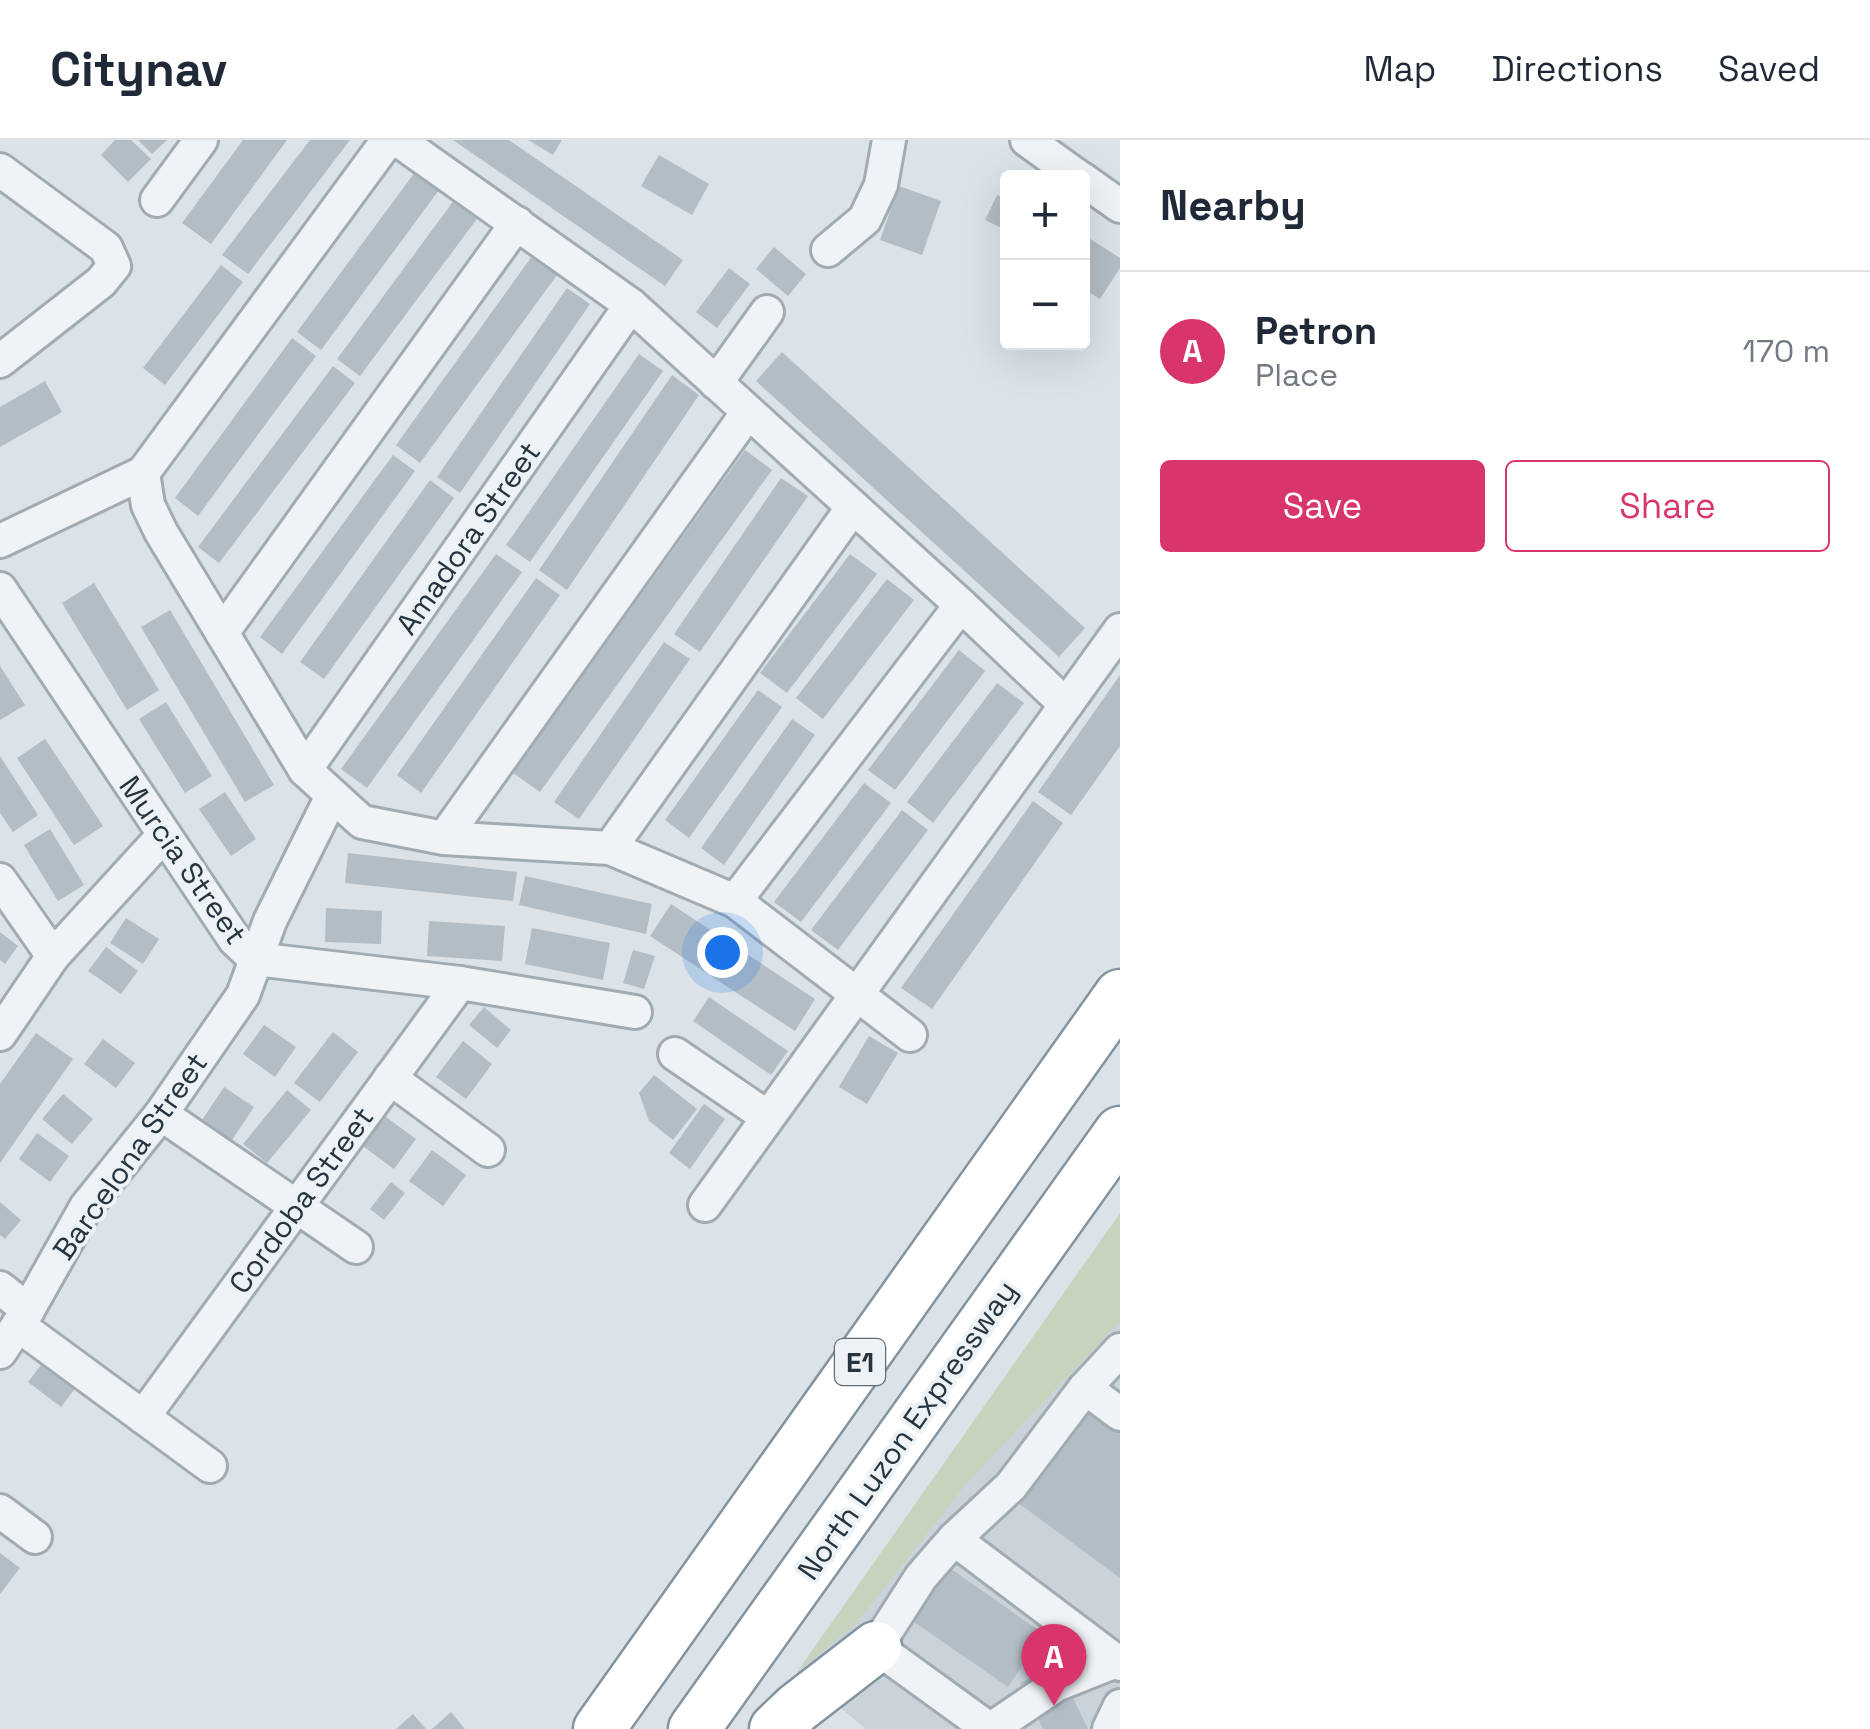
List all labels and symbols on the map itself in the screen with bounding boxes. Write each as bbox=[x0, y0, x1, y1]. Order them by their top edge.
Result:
street label: Amadora Street bbox=[387, 434, 549, 642]
street label: Murcia Street bbox=[111, 768, 255, 952]
your location bbox=[697, 927, 748, 978]
street label: Barcelona Street bbox=[44, 1045, 216, 1267]
street label: Cordoba Street bbox=[220, 1099, 382, 1301]
street label: North Luzon Expressway bbox=[789, 1273, 1025, 1587]
road number: E1 bbox=[835, 1339, 885, 1385]
pin: A bbox=[1022, 1624, 1086, 1706]

